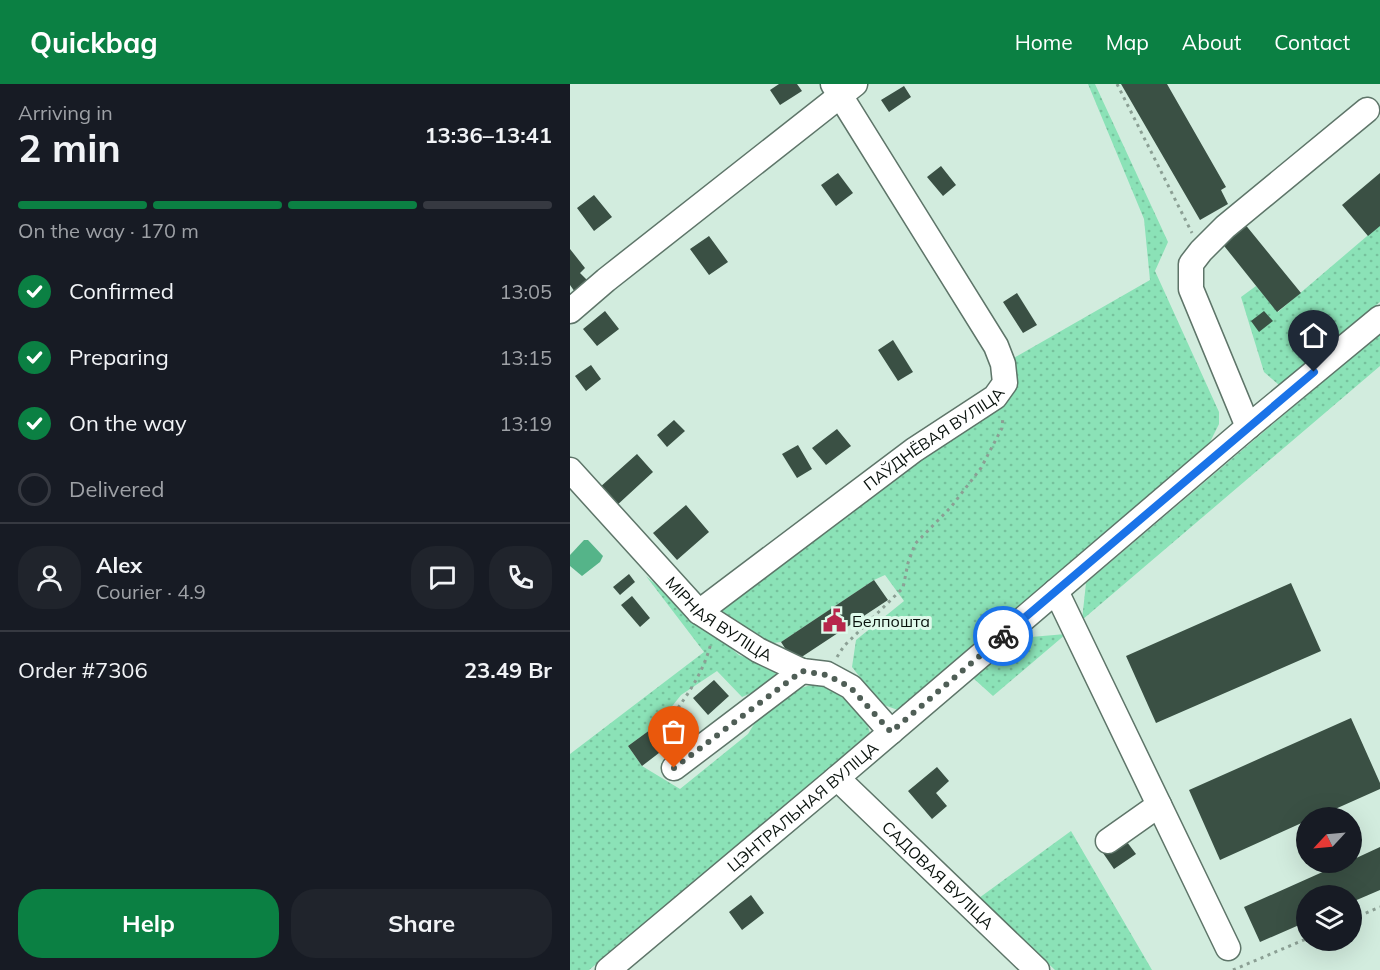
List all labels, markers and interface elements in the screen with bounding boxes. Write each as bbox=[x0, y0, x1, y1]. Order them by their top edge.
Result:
text: Quickbag bbox=[30, 25, 158, 60]
text: Home bbox=[1015, 29, 1073, 55]
text: Map bbox=[1106, 29, 1149, 55]
text: About bbox=[1182, 29, 1241, 55]
text: Contact bbox=[1274, 29, 1350, 55]
text: Arriving in bbox=[18, 100, 113, 125]
text: 13:36–13:41 bbox=[424, 121, 552, 149]
text: 2 min bbox=[18, 123, 121, 172]
text: On the way · 170 m bbox=[18, 218, 199, 243]
icon: check bbox=[18, 275, 51, 308]
text: Confirmed bbox=[69, 277, 174, 305]
text: 13:05 bbox=[499, 279, 552, 304]
pin bbox=[1288, 310, 1339, 372]
icon: home bbox=[1297, 319, 1330, 352]
icon: check bbox=[18, 341, 51, 374]
text: Preparing bbox=[69, 343, 169, 371]
text: 13:15 bbox=[499, 345, 552, 370]
street label: ПАЎДНЁВАЯ ВУЛІЦА bbox=[859, 383, 1009, 495]
icon: check bbox=[18, 407, 51, 440]
text: On the way bbox=[69, 409, 187, 437]
text: 13:19 bbox=[499, 411, 552, 436]
text: Delivered bbox=[69, 475, 164, 503]
button: person bbox=[18, 546, 81, 609]
button: chat bbox=[411, 546, 474, 609]
button: phone bbox=[489, 546, 552, 609]
text: Alex bbox=[96, 551, 142, 579]
street label: МІРНАЯ ВУЛІЦА bbox=[662, 572, 776, 665]
text: Courier · 4.9 bbox=[96, 579, 206, 604]
courier bbox=[973, 606, 1033, 666]
public building icon: Белпошта bbox=[821, 608, 847, 634]
place label: Белпошта bbox=[852, 611, 930, 631]
icon: bike bbox=[987, 620, 1020, 653]
text: Order #7306 bbox=[18, 656, 148, 684]
text: 23.49 Br bbox=[464, 656, 552, 684]
pin bbox=[648, 706, 699, 768]
icon: bag bbox=[657, 715, 690, 748]
street label: ЦЭНТРАЛЬНАЯ ВУЛІЦА bbox=[723, 737, 882, 876]
north arrow bbox=[1296, 807, 1362, 873]
map controls bbox=[1296, 807, 1362, 951]
street label: САДОВАЯ ВУЛІЦА bbox=[878, 817, 998, 933]
button: layers bbox=[1296, 885, 1362, 951]
button: Help bbox=[18, 889, 279, 958]
button: Share bbox=[291, 889, 552, 958]

